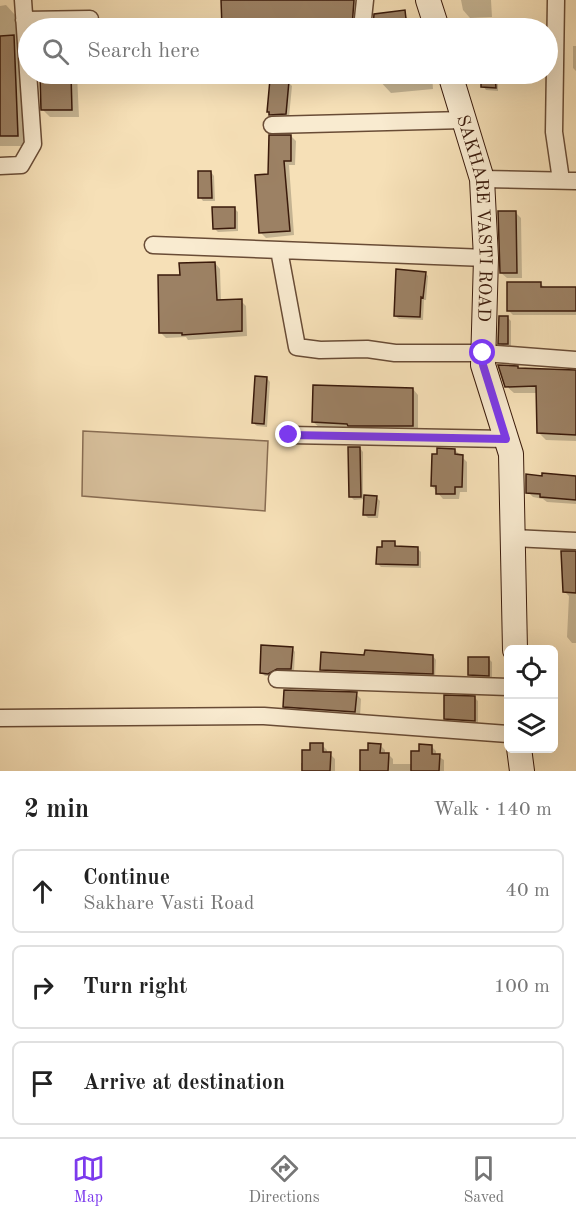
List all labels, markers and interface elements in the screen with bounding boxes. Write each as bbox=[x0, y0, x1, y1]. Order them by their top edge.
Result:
search box bbox=[18, 18, 558, 84]
icon: search bbox=[39, 35, 72, 68]
text: Search here bbox=[87, 40, 200, 62]
street label: SAKHARE VASTI ROAD bbox=[453, 113, 494, 322]
route start bbox=[469, 339, 495, 365]
route end bbox=[275, 421, 301, 447]
map controls bbox=[504, 645, 558, 753]
button: locate bbox=[504, 645, 558, 699]
button: layers bbox=[504, 699, 558, 753]
text: 2 min bbox=[24, 797, 89, 823]
text: Walk · 140 m bbox=[433, 800, 552, 820]
text: Continue bbox=[83, 867, 170, 889]
icon: ahead bbox=[26, 875, 59, 908]
text: 40 m bbox=[505, 881, 550, 901]
text: Sakhare Vasti Road bbox=[83, 894, 254, 914]
icon: right bbox=[26, 971, 59, 1004]
text: Turn right bbox=[83, 976, 187, 998]
text: 100 m bbox=[494, 977, 550, 997]
icon: arrive bbox=[26, 1067, 59, 1100]
text: Arrive at destination bbox=[83, 1072, 285, 1094]
tab: Map bbox=[72, 1152, 105, 1208]
tab: Directions bbox=[249, 1152, 320, 1208]
tab: Saved bbox=[463, 1152, 504, 1208]

